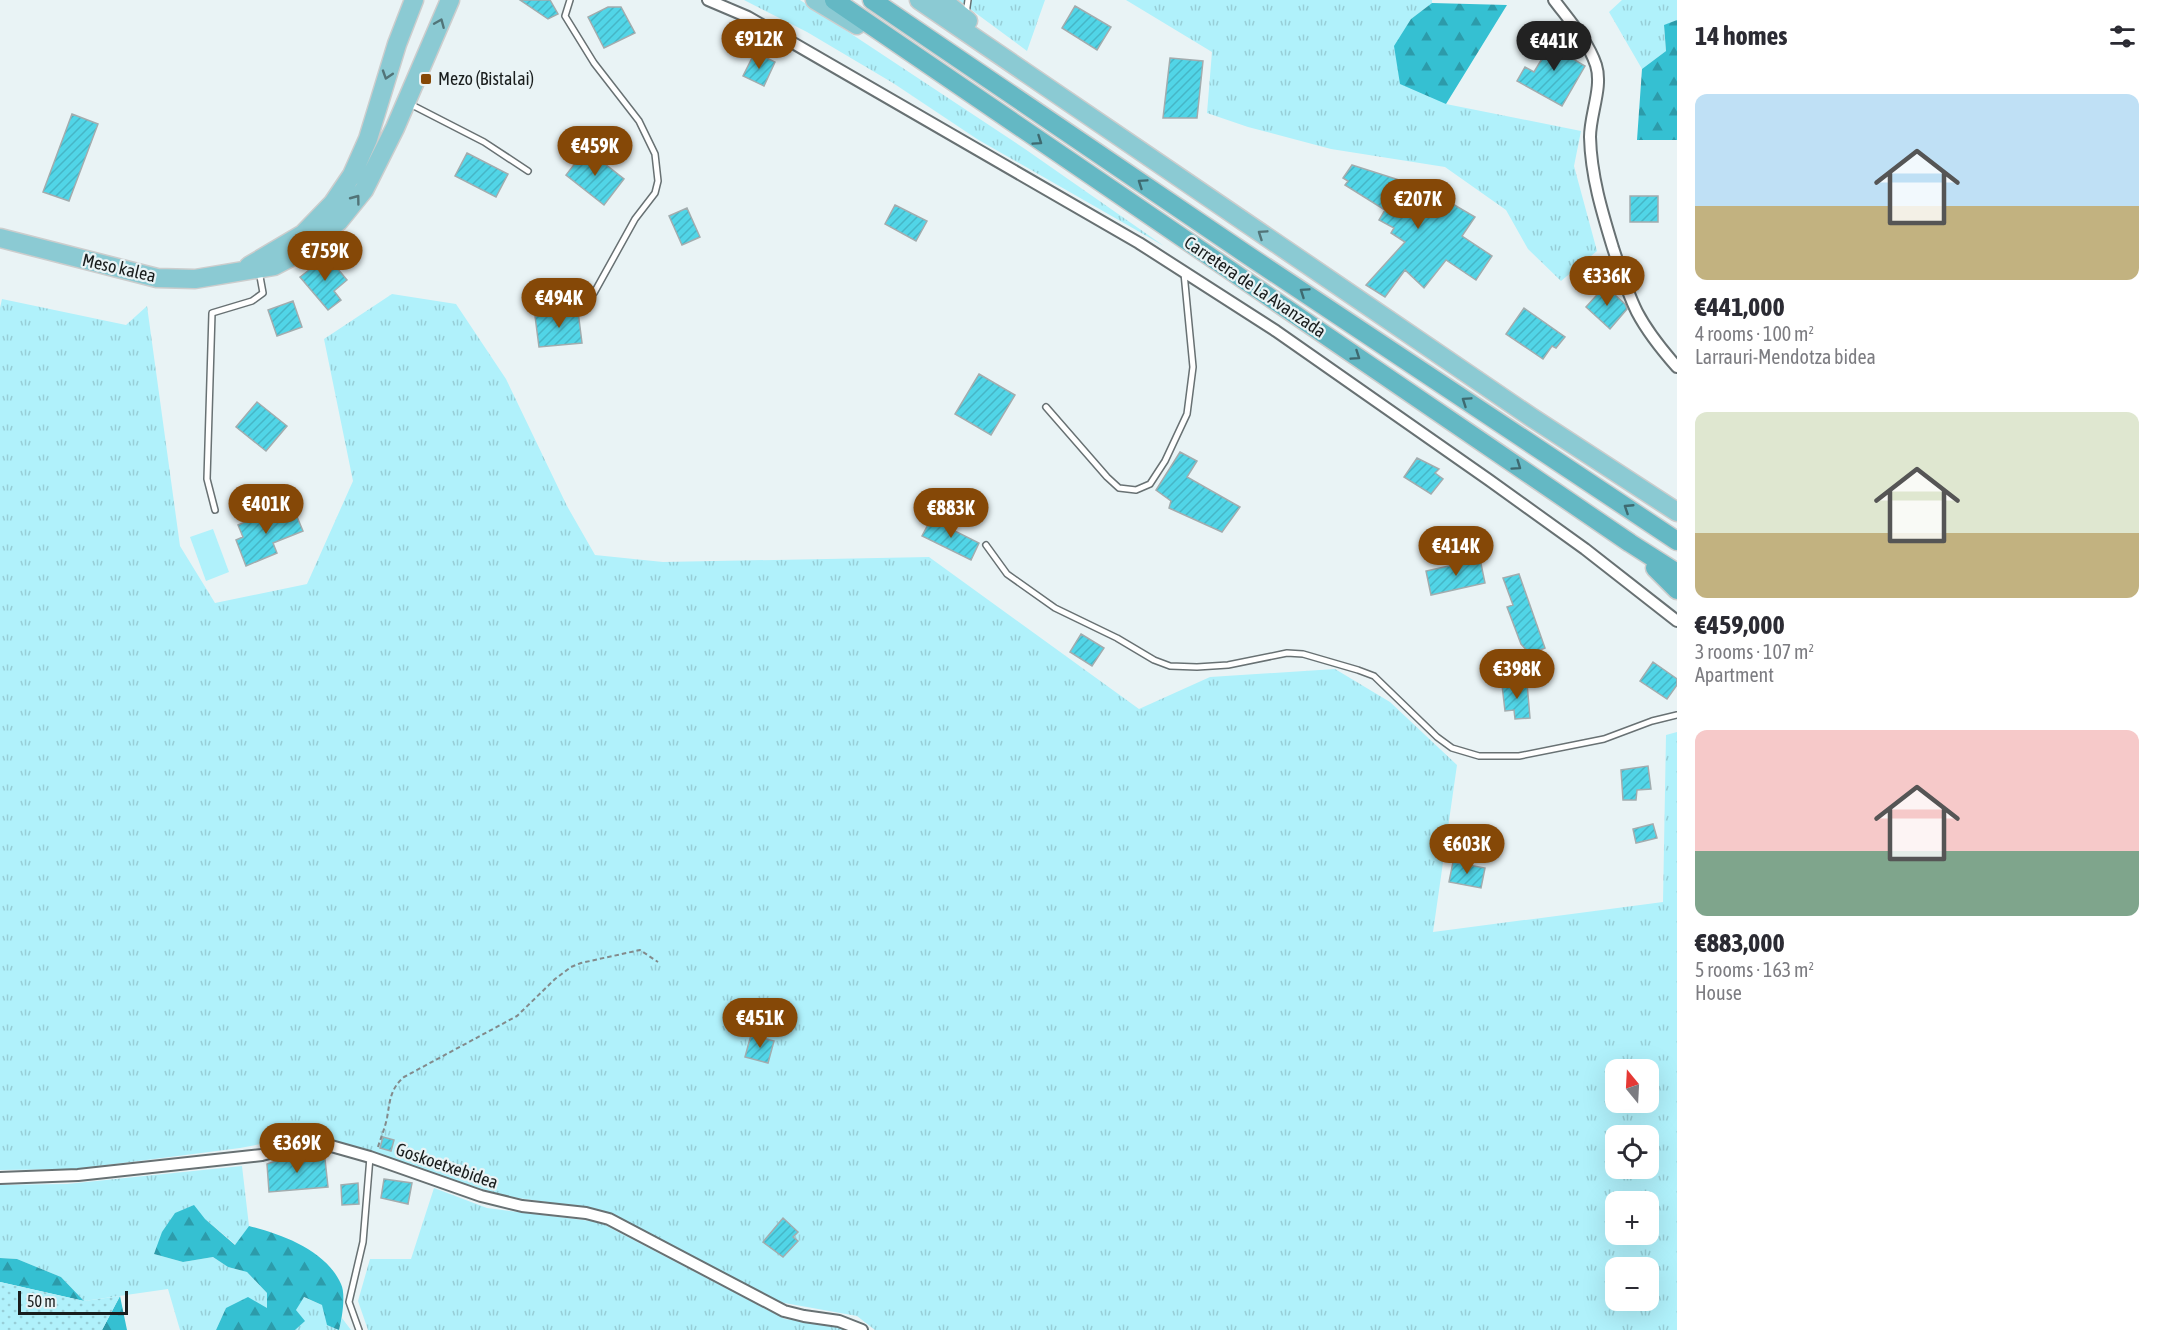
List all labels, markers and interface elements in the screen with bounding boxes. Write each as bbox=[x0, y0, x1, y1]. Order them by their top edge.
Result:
one-way arrow bbox=[432, 18, 444, 29]
pin: €912K bbox=[717, 19, 801, 70]
icon: filters bbox=[2106, 20, 2139, 53]
pin: €441K bbox=[1512, 21, 1596, 72]
text: 14 homes bbox=[1695, 21, 1788, 51]
text: €912K bbox=[736, 27, 783, 50]
text: €441K bbox=[1531, 29, 1578, 52]
place label: Mezo (Bistalai) bbox=[438, 68, 534, 89]
one-way arrow bbox=[382, 69, 394, 80]
marker: Mezo (Bistalai) bbox=[419, 72, 433, 86]
pin: €459K bbox=[553, 126, 637, 177]
icon: home bbox=[1863, 133, 1971, 241]
text: €459K bbox=[572, 134, 619, 157]
one-way arrow bbox=[1032, 134, 1043, 145]
one-way arrow bbox=[1138, 179, 1149, 190]
pin: €207K bbox=[1376, 179, 1460, 230]
text: €207K bbox=[1395, 187, 1442, 210]
one-way arrow bbox=[349, 195, 360, 206]
one-way arrow bbox=[1258, 230, 1269, 241]
pin: €759K bbox=[283, 231, 367, 282]
street label: Carretera de La Avanzada bbox=[1181, 231, 1330, 342]
text: €759K bbox=[302, 239, 349, 262]
street label: Meso kalea bbox=[80, 249, 158, 286]
pin: €336K bbox=[1565, 256, 1649, 307]
text: €336K bbox=[1584, 264, 1631, 287]
pin: €494K bbox=[517, 278, 601, 329]
text: €494K bbox=[536, 286, 583, 309]
one-way arrow bbox=[1299, 288, 1310, 299]
text: €441,000 bbox=[1695, 292, 1785, 322]
text: 4 rooms · 100 m² bbox=[1695, 322, 1814, 345]
text: Larrauri-Mendotza bidea bbox=[1695, 345, 1876, 368]
one-way arrow bbox=[1350, 349, 1361, 360]
one-way arrow bbox=[1461, 397, 1472, 408]
icon: home bbox=[1863, 451, 1971, 559]
one-way arrow bbox=[1511, 459, 1522, 470]
pin: €401K bbox=[224, 484, 308, 535]
pin: €883K bbox=[909, 488, 993, 539]
text: €401K bbox=[243, 492, 290, 515]
text: €883K bbox=[928, 496, 975, 519]
one-way arrow bbox=[1624, 504, 1634, 516]
pin: €414K bbox=[1414, 526, 1498, 577]
text: €414K bbox=[1433, 534, 1480, 557]
text: €459,000 bbox=[1695, 610, 1785, 640]
text: 3 rooms · 107 m² bbox=[1695, 640, 1814, 663]
pin: €398K bbox=[1475, 649, 1559, 700]
text: €398K bbox=[1494, 657, 1541, 680]
text: Apartment bbox=[1695, 663, 1774, 686]
icon: home bbox=[1863, 769, 1971, 877]
pin: €603K bbox=[1425, 824, 1509, 875]
text: €603K bbox=[1444, 832, 1491, 855]
text: €883,000 bbox=[1695, 928, 1785, 958]
text: 5 rooms · 163 m² bbox=[1695, 958, 1814, 981]
text: House bbox=[1695, 981, 1742, 1004]
pin: €451K bbox=[718, 998, 802, 1049]
text: €451K bbox=[737, 1006, 784, 1029]
north arrow bbox=[1605, 1059, 1659, 1113]
map controls bbox=[1605, 1059, 1659, 1311]
pin: €369K bbox=[255, 1123, 339, 1174]
button: locate bbox=[1605, 1125, 1659, 1179]
text: €369K bbox=[274, 1131, 321, 1154]
street label: Goskoetxebidea bbox=[393, 1138, 501, 1193]
button: + bbox=[1605, 1191, 1659, 1245]
button: − bbox=[1605, 1257, 1659, 1311]
scale bar bbox=[18, 1288, 128, 1316]
text: 50 m bbox=[27, 1292, 56, 1310]

